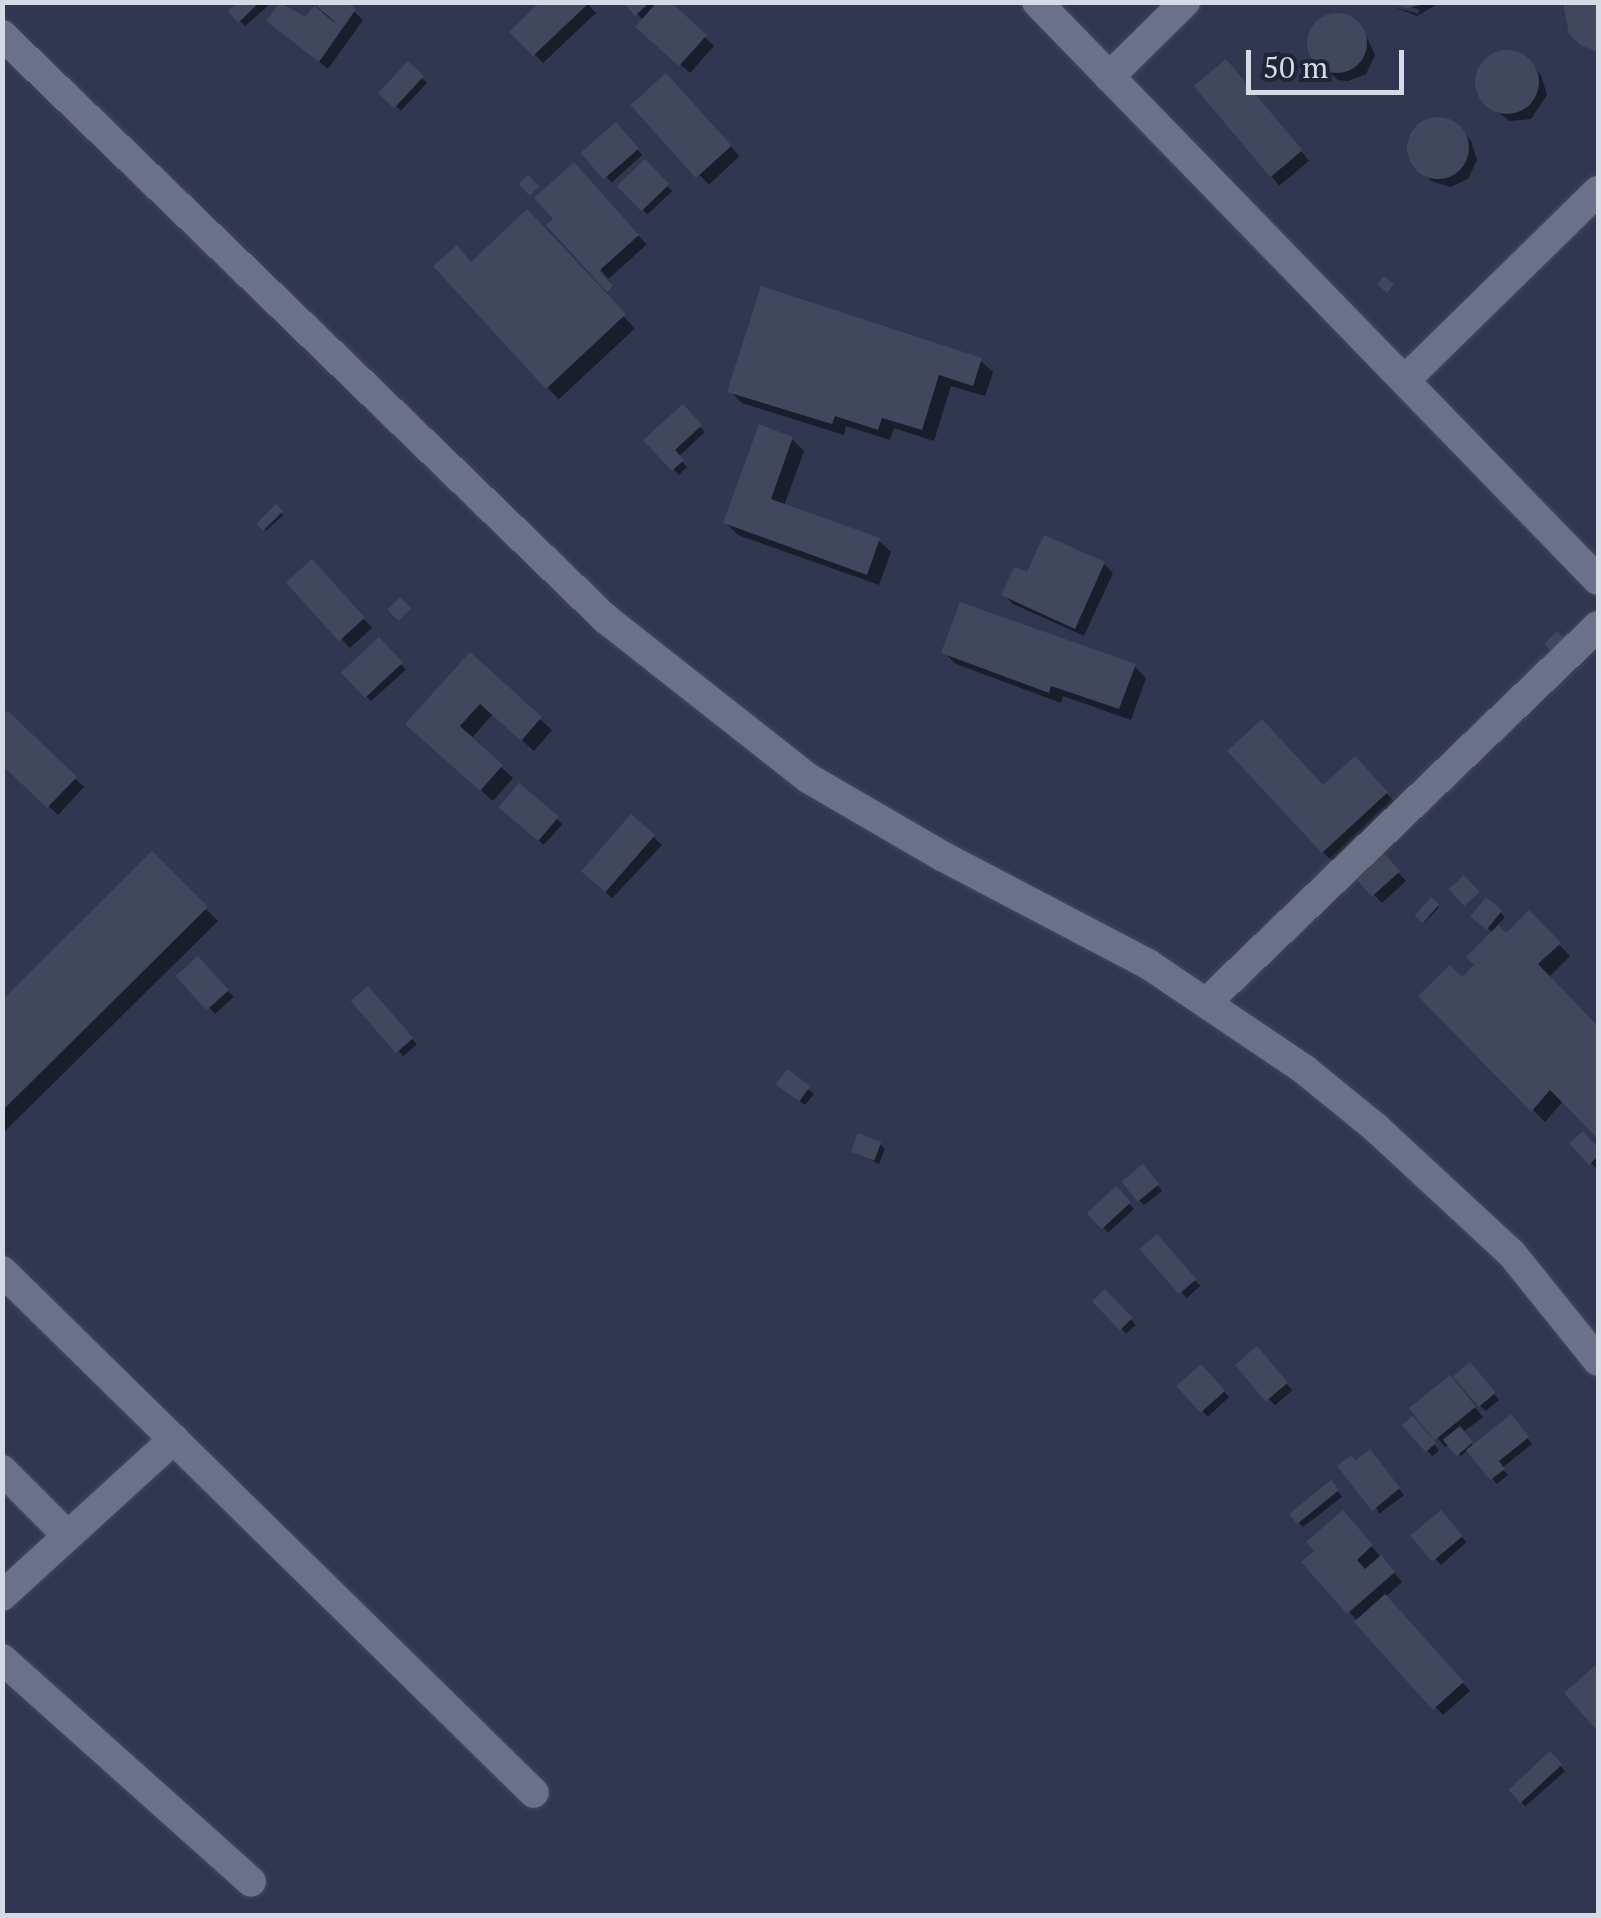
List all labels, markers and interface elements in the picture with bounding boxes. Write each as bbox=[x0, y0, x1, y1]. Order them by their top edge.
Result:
scale bar bbox=[1251, 30, 1408, 92]
text: 50 m bbox=[1263, 47, 1328, 87]

